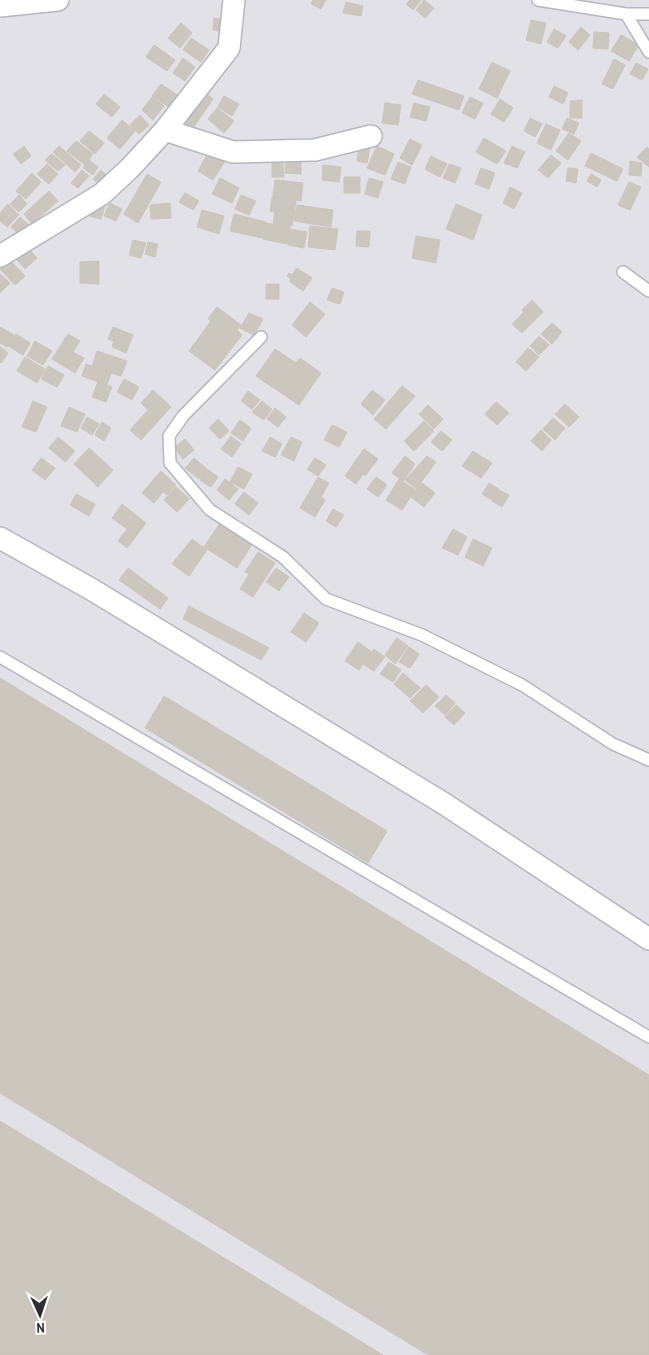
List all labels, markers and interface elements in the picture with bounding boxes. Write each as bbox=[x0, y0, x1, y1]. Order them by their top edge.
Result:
north arrow bbox=[15, 1290, 65, 1340]
text: N bbox=[36, 1319, 45, 1337]

